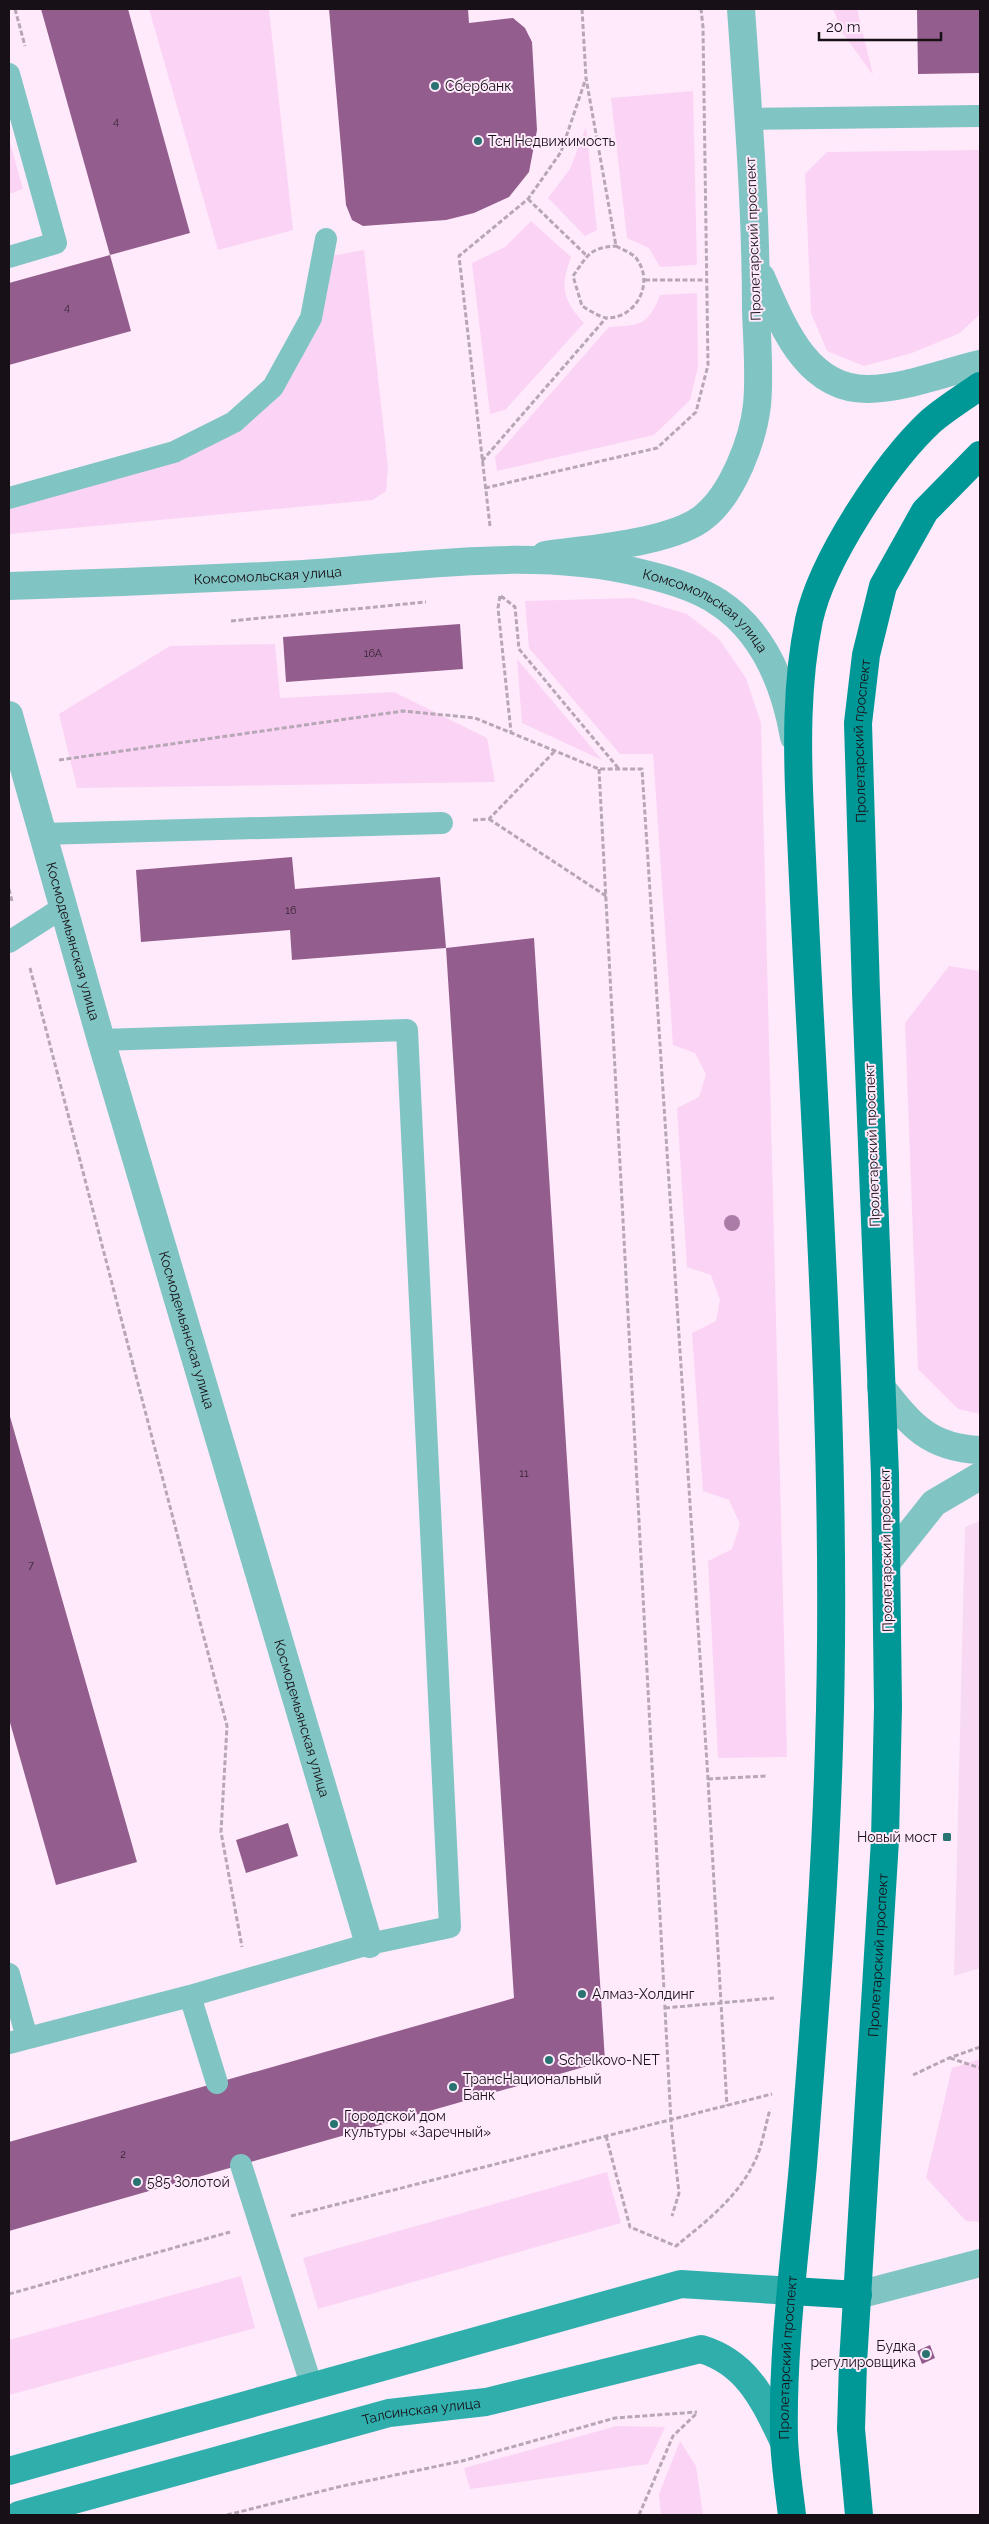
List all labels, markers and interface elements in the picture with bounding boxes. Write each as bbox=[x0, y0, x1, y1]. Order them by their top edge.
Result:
scale bar bbox=[819, 10, 942, 42]
text: 20 m bbox=[826, 18, 861, 36]
place label: Сбербанк bbox=[445, 78, 512, 94]
marker: Сбербанк bbox=[429, 80, 441, 92]
house number: 4 bbox=[113, 115, 119, 128]
place label: Тсн Недвижимость bbox=[488, 133, 616, 149]
marker: Тсн Недвижимость bbox=[472, 135, 484, 147]
street label: Пролетарский проспект bbox=[742, 156, 764, 321]
house number: 4 bbox=[64, 301, 70, 314]
street label: Комсомольская улица bbox=[193, 563, 342, 587]
street label: Комсомольская улица bbox=[641, 566, 771, 655]
house number: 16А bbox=[364, 647, 383, 660]
street label: Пролетарский проспект bbox=[850, 658, 873, 823]
street label: Космодемьянская улица bbox=[43, 860, 103, 1022]
house number: 16 bbox=[285, 904, 297, 917]
street label: Пролетарский проспект bbox=[861, 1062, 883, 1227]
street label: Космодемьянская улица bbox=[156, 1249, 218, 1411]
house number: 11 bbox=[519, 1467, 529, 1480]
street label: Пролетарский проспект bbox=[877, 1468, 895, 1632]
house number: 7 bbox=[28, 1559, 34, 1572]
street label: Космодемьянская улица bbox=[271, 1637, 333, 1799]
place label: Новый мост bbox=[857, 1829, 937, 1845]
marker: Новый мост bbox=[941, 1831, 953, 1843]
street label: Пролетарский проспект bbox=[865, 1872, 891, 2038]
place label: Алмаз-Холдинг bbox=[592, 1986, 695, 2002]
marker: Алмаз-Холдинг bbox=[576, 1988, 588, 2000]
place label: Schelkovo-NET bbox=[559, 2052, 660, 2068]
marker: Schelkovo-NET bbox=[543, 2054, 555, 2066]
place label: ТрансНациональный Банк bbox=[463, 2071, 602, 2103]
marker: ТрансНациональный Банк bbox=[447, 2081, 459, 2093]
place label: Городской дом культуры «Заречный» bbox=[344, 2108, 491, 2140]
marker: Городской дом культуры «Заречный» bbox=[328, 2118, 340, 2130]
house number: 2 bbox=[120, 2148, 126, 2161]
place label: 585 Золотой bbox=[147, 2174, 230, 2190]
marker: 585 Золотой bbox=[131, 2176, 143, 2188]
street label: Пролетарский проспект bbox=[776, 2275, 800, 2440]
place label: Будка регулировщика bbox=[810, 2338, 916, 2370]
marker: Будка регулировщика bbox=[920, 2348, 932, 2360]
street label: Талсинская улица bbox=[360, 2395, 481, 2428]

